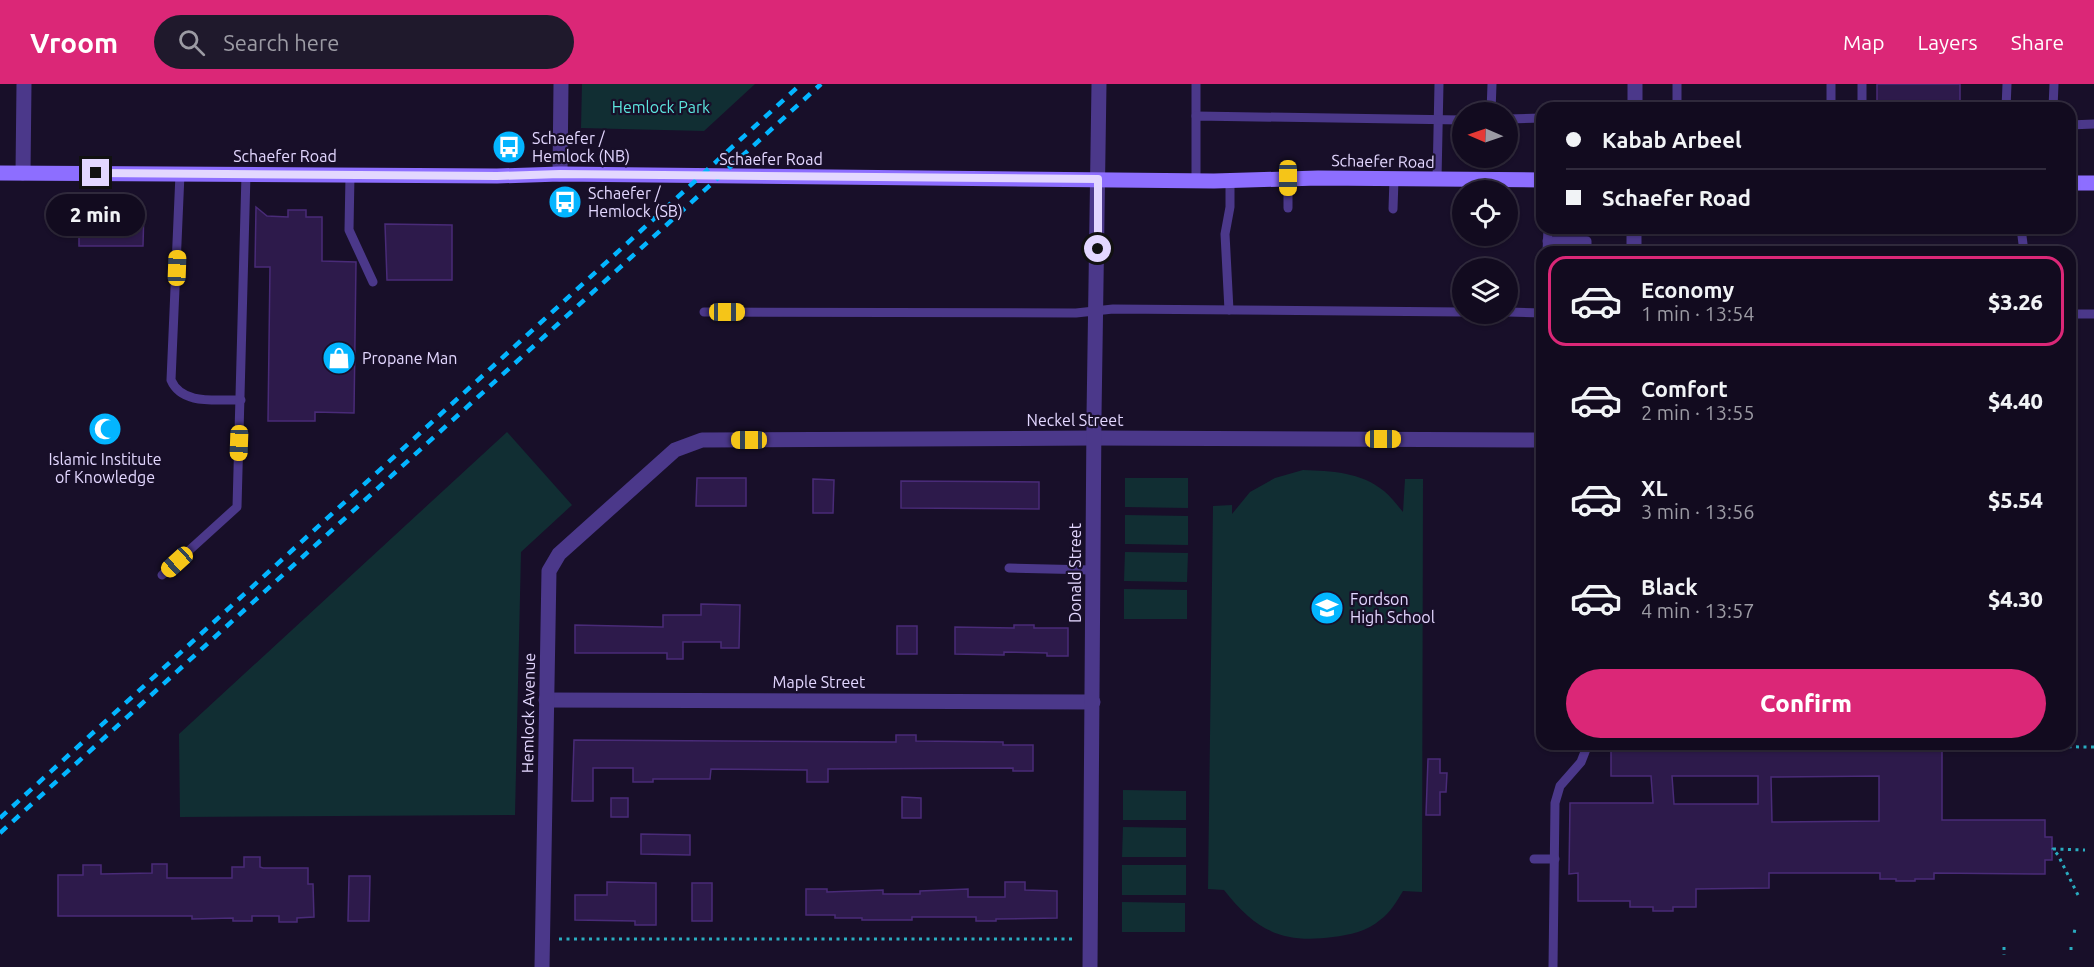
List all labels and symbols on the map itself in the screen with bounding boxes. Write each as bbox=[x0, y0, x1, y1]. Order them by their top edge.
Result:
park label: Hemlock Park bbox=[612, 98, 710, 116]
north arrow bbox=[1452, 102, 1518, 168]
bus stop icon: Schaefer / Hemlock (NB) bbox=[491, 129, 527, 165]
place label: Schaefer / Hemlock (NB) bbox=[532, 129, 630, 166]
street label: Schaefer Road bbox=[233, 147, 337, 165]
street label: Schaefer Road bbox=[719, 150, 823, 168]
street label: Schaefer Road bbox=[1331, 151, 1435, 171]
route end bbox=[82, 159, 109, 186]
car bbox=[1279, 160, 1297, 196]
bus stop icon: Schaefer / Hemlock (SB) bbox=[547, 184, 583, 220]
place label: Schaefer / Hemlock (SB) bbox=[588, 184, 683, 221]
callout: 2 min bbox=[46, 194, 146, 236]
route start bbox=[1084, 235, 1111, 262]
car bbox=[167, 250, 187, 286]
car bbox=[709, 303, 745, 321]
shop icon: Propane Man bbox=[321, 340, 357, 376]
place label: Propane Man bbox=[362, 349, 457, 367]
mosque icon: Islamic Institute of Knowledge bbox=[87, 411, 123, 447]
street label: Neckel Street bbox=[1027, 411, 1124, 429]
car bbox=[229, 425, 249, 461]
car bbox=[1365, 430, 1401, 448]
car bbox=[731, 431, 767, 449]
place label: Islamic Institute of Knowledge bbox=[48, 450, 162, 486]
street label: Donald Street bbox=[1066, 522, 1084, 623]
car bbox=[158, 543, 196, 581]
school or university icon: Fordson High School bbox=[1309, 590, 1345, 626]
place label: Fordson High School bbox=[1350, 590, 1435, 626]
street label: Hemlock Avenue bbox=[518, 653, 538, 773]
street label: Maple Street bbox=[773, 673, 866, 691]

